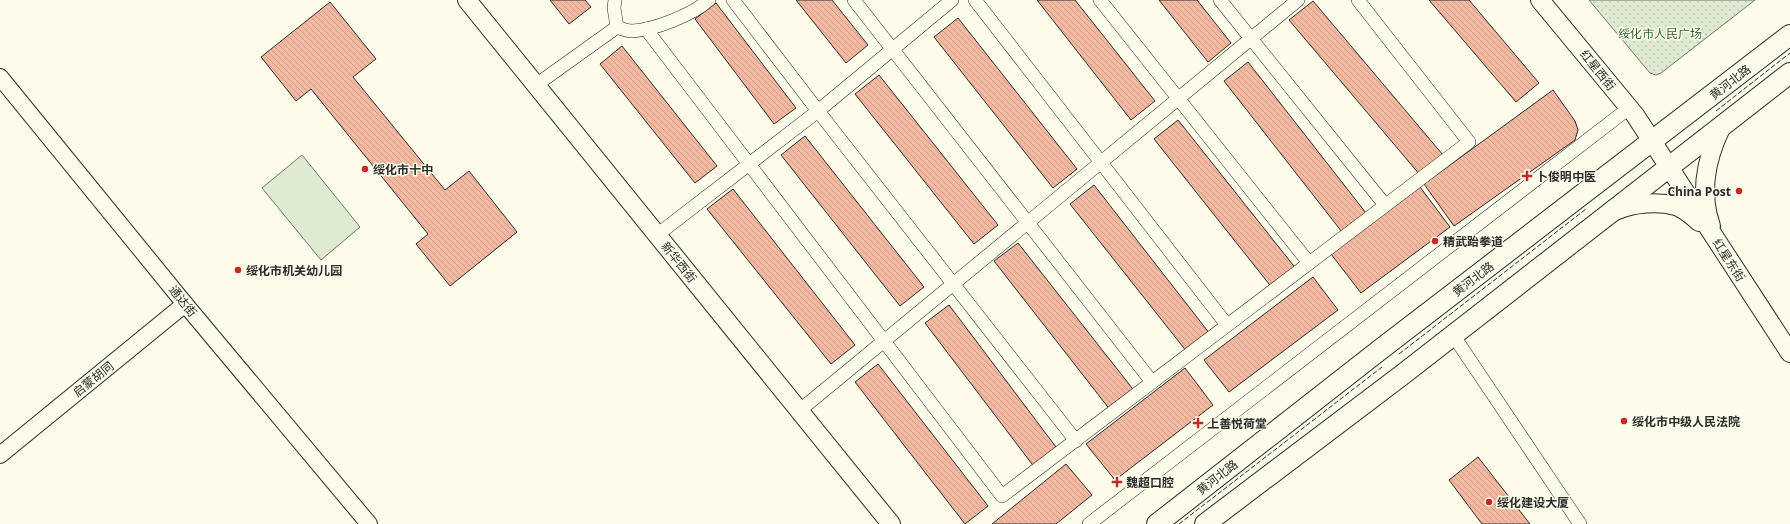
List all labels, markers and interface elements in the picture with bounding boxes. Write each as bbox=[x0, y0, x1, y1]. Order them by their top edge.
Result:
park label: 绥化市人民广场 bbox=[1618, 25, 1702, 42]
street label: 红星西街 bbox=[1576, 46, 1620, 94]
street label: 黄河北路 bbox=[1706, 61, 1754, 103]
place label: 绥化市十中 bbox=[373, 161, 433, 178]
marker: 绥化市十中 bbox=[360, 164, 370, 174]
place label: 卜俊明中医 bbox=[1536, 168, 1596, 185]
marker: 卜俊明中医 bbox=[1521, 170, 1533, 182]
place label: China Post bbox=[1667, 183, 1731, 200]
marker: China Post bbox=[1734, 186, 1744, 196]
place label: 精武跆拳道 bbox=[1443, 233, 1503, 250]
street label: 红星东街 bbox=[1709, 235, 1749, 285]
marker: 精武跆拳道 bbox=[1430, 236, 1440, 246]
street label: 新华西街 bbox=[657, 238, 701, 286]
street label: 黄河北路 bbox=[1449, 258, 1497, 300]
place label: 绥化市机关幼儿园 bbox=[246, 262, 342, 279]
marker: 绥化市机关幼儿园 bbox=[233, 265, 243, 275]
street label: 通达街 bbox=[165, 282, 201, 320]
street label: 启蒙胡同 bbox=[69, 357, 117, 401]
place label: 绥化市中级人民法院 bbox=[1632, 413, 1740, 430]
place label: 上善悦荷堂 bbox=[1207, 415, 1267, 432]
marker: 绥化市中级人民法院 bbox=[1619, 416, 1629, 426]
marker: 上善悦荷堂 bbox=[1192, 417, 1204, 429]
street label: 黄河北路 bbox=[1193, 456, 1241, 498]
place label: 魏超口腔 bbox=[1126, 474, 1174, 491]
marker: 魏超口腔 bbox=[1111, 476, 1123, 488]
place label: 绥化建设大厦 bbox=[1497, 494, 1569, 511]
marker: 绥化建设大厦 bbox=[1484, 497, 1494, 507]

